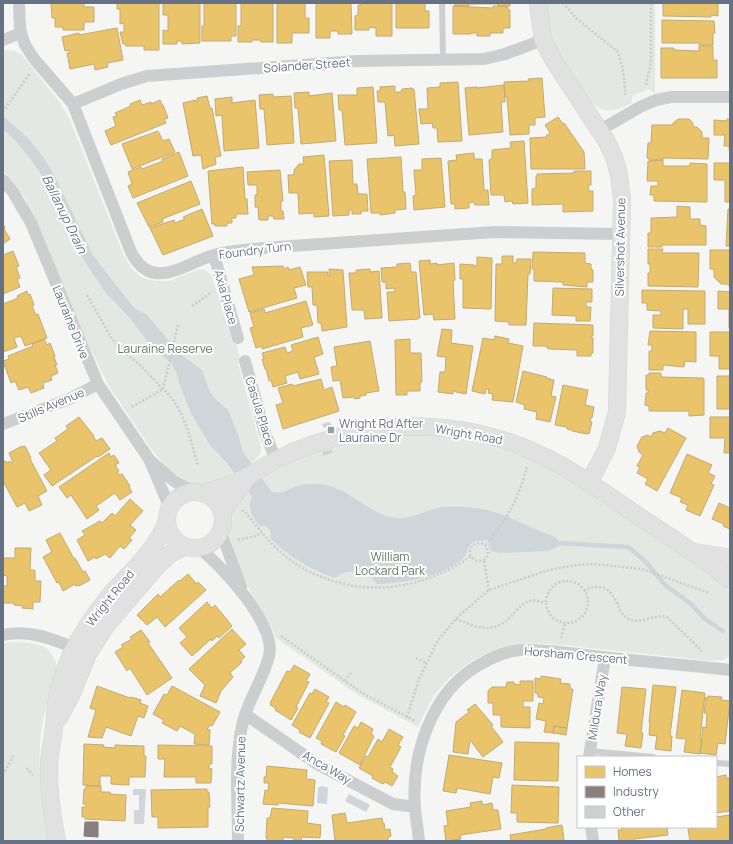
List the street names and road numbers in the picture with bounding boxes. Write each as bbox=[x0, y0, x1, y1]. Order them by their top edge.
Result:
street label: Solander Street bbox=[263, 53, 351, 77]
street label: Silvershot Avenue bbox=[611, 197, 629, 297]
street label: Foundry Turn bbox=[218, 237, 292, 263]
street label: Axia Place bbox=[210, 268, 242, 326]
street label: Lauraine Drive bbox=[49, 283, 93, 361]
street label: Casula Place bbox=[242, 375, 278, 447]
street label: Stills Avenue bbox=[15, 383, 87, 427]
street label: Wright Road bbox=[434, 420, 504, 448]
street label: Wright Road bbox=[82, 566, 138, 630]
street label: Horsham Crescent bbox=[524, 642, 628, 668]
street label: Mildura Way bbox=[583, 672, 611, 741]
street label: Schwartz Avenue bbox=[231, 736, 249, 832]
street label: Anca Way bbox=[300, 746, 355, 788]

